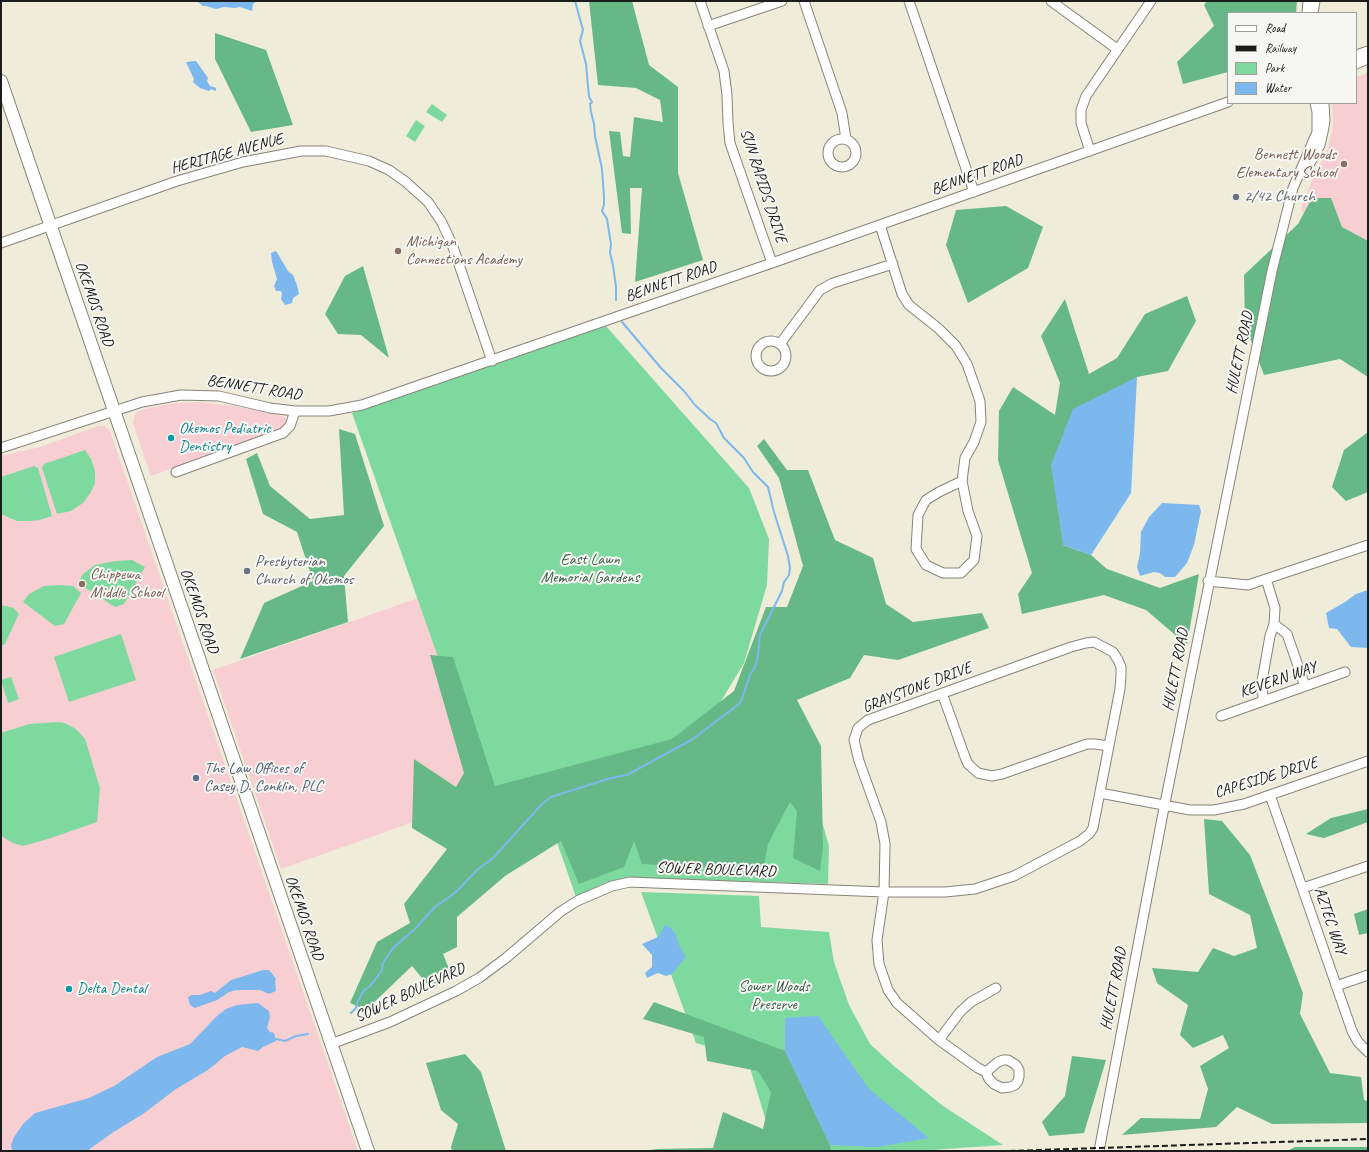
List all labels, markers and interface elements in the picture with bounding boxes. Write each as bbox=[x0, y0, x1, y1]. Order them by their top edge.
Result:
legend bbox=[1227, 12, 1357, 104]
text: Road bbox=[1265, 20, 1285, 36]
text: Railway bbox=[1265, 40, 1296, 56]
text: Park bbox=[1265, 60, 1284, 76]
text: Water bbox=[1265, 80, 1291, 96]
street label: SUN RAPIDS DRIVE bbox=[735, 126, 791, 246]
street label: HERITAGE AVENUE bbox=[169, 130, 285, 178]
place label: Bennett Woods Elementary School bbox=[1236, 145, 1336, 183]
street label: BENNETT ROAD bbox=[929, 150, 1025, 200]
marker: Bennett Woods Elementary School bbox=[1339, 159, 1349, 169]
place label: 2/42 Church bbox=[1244, 187, 1315, 207]
marker: 2/42 Church bbox=[1231, 192, 1241, 202]
place label: Michigan Connections Academy bbox=[406, 232, 522, 270]
marker: Michigan Connections Academy bbox=[393, 246, 403, 256]
street label: BENNETT ROAD bbox=[623, 257, 719, 307]
street label: OKEMOS ROAD bbox=[70, 259, 118, 349]
street label: HULETT ROAD bbox=[1222, 310, 1258, 396]
street label: BENNETT ROAD bbox=[205, 371, 303, 405]
place label: Okemos Pediatric Dentistry bbox=[179, 419, 271, 457]
marker: Okemos Pediatric Dentistry bbox=[166, 433, 176, 443]
park label: East Lawn Memorial Gardens bbox=[541, 550, 639, 588]
place label: Presbyterian Church of Okemos bbox=[255, 552, 353, 590]
place label: Chippewa Middle School bbox=[90, 565, 163, 603]
street label: OKEMOS ROAD bbox=[175, 566, 223, 656]
marker: Presbyterian Church of Okemos bbox=[242, 566, 252, 576]
marker: Chippewa Middle School bbox=[77, 579, 87, 589]
street label: HULETT ROAD bbox=[1159, 627, 1193, 713]
street label: GRAYSTONE DRIVE bbox=[860, 658, 974, 718]
street label: KEVERN WAY bbox=[1237, 658, 1319, 702]
street label: CAPESIDE DRIVE bbox=[1212, 753, 1320, 803]
place label: The Law Offices of Casey D. Conklin, PLC bbox=[204, 759, 323, 797]
marker: The Law Offices of Casey D. Conklin, PLC bbox=[191, 773, 201, 783]
street label: SOWER BOULEVARD bbox=[656, 858, 776, 882]
street label: OKEMOS ROAD bbox=[280, 873, 328, 963]
street label: AZTEC WAY bbox=[1310, 885, 1350, 957]
street label: HULETT ROAD bbox=[1097, 946, 1131, 1032]
street label: SOWER BOULEVARD bbox=[352, 959, 468, 1027]
park label: Sower Woods Preserve bbox=[739, 977, 809, 1015]
place label: Delta Dental bbox=[77, 979, 146, 999]
marker: Delta Dental bbox=[64, 984, 74, 994]

